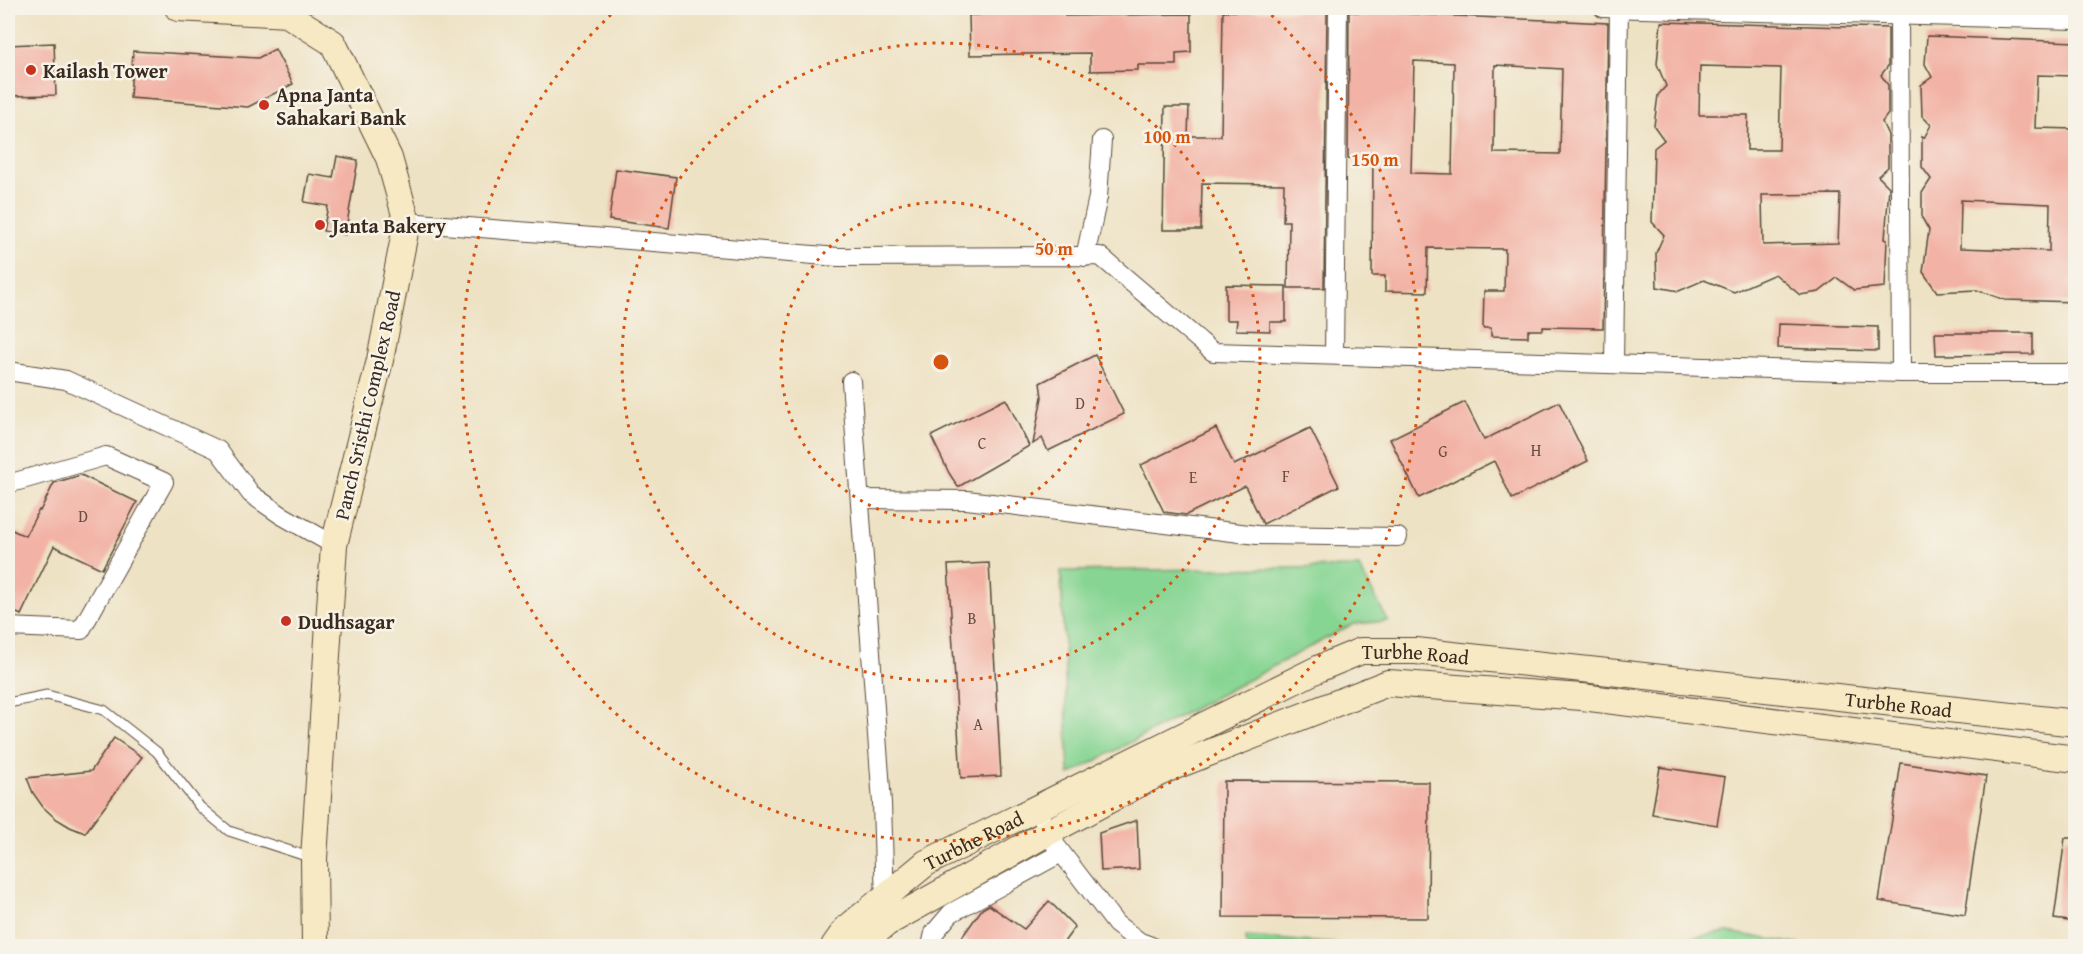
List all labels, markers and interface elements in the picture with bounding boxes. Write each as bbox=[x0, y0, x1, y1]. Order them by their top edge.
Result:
place label: Kailash Tower bbox=[43, 56, 168, 85]
marker: Kailash Tower bbox=[24, 63, 38, 77]
place label: Apna Janta Sahakari Bank bbox=[276, 80, 407, 132]
marker: Apna Janta Sahakari Bank bbox=[257, 98, 271, 112]
text: 100 m bbox=[1143, 123, 1191, 150]
text: 150 m bbox=[1351, 146, 1399, 173]
place label: Janta Bakery bbox=[329, 211, 447, 240]
marker: Janta Bakery bbox=[313, 218, 327, 232]
text: 50 m bbox=[1035, 235, 1074, 262]
street label: Panch Sristhi Complex Road bbox=[326, 287, 408, 523]
centre of rings bbox=[931, 352, 951, 372]
house number: D bbox=[1075, 391, 1085, 415]
house number: C bbox=[978, 431, 987, 455]
house number: H bbox=[1531, 438, 1542, 462]
house number: G bbox=[1438, 439, 1448, 463]
house number: F bbox=[1282, 464, 1290, 488]
house number: E bbox=[1189, 465, 1197, 489]
house number: D bbox=[78, 504, 88, 528]
house number: B bbox=[967, 606, 977, 630]
place label: Dudhsagar bbox=[298, 607, 395, 636]
marker: Dudhsagar bbox=[279, 614, 293, 628]
street label: Turbhe Road bbox=[1362, 636, 1471, 671]
street label: Turbhe Road bbox=[1844, 683, 1954, 724]
house number: A bbox=[973, 712, 983, 736]
street label: Turbhe Road bbox=[918, 803, 1028, 877]

